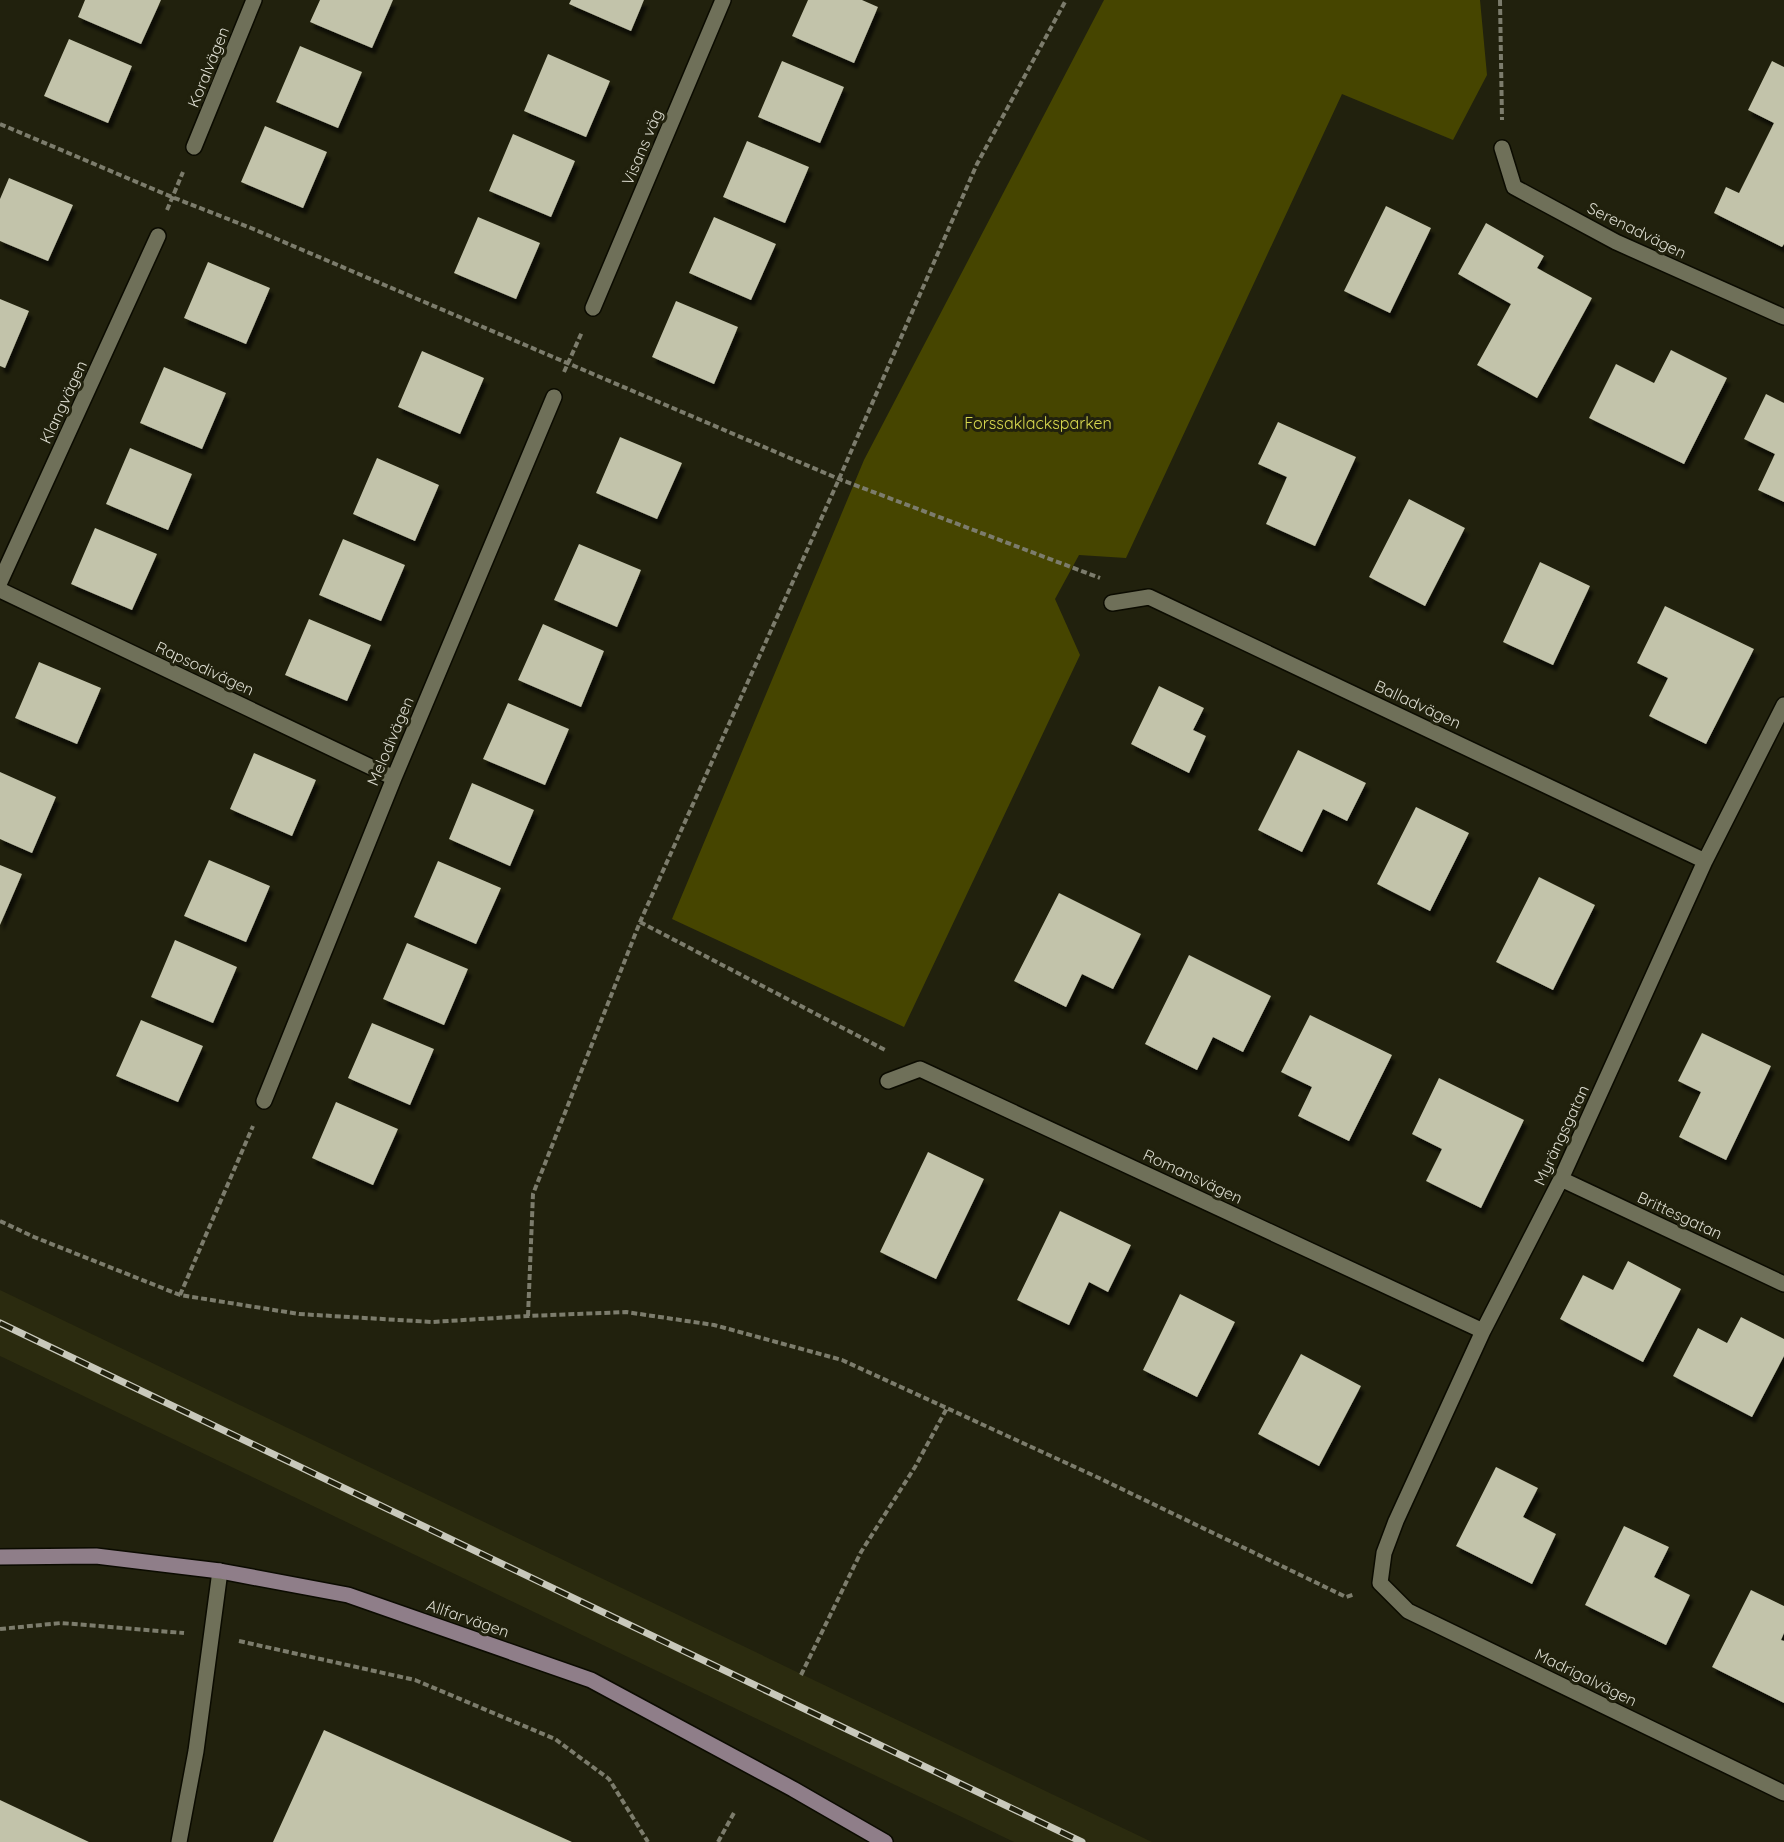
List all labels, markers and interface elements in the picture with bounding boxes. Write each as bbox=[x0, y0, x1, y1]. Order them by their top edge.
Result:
street label: Koralvägen bbox=[183, 24, 233, 110]
street label: Visans väg bbox=[617, 106, 667, 188]
street label: Serenadvägen bbox=[1584, 197, 1690, 263]
street label: Klangvägen bbox=[35, 357, 91, 447]
park label: Forssaklacksparken bbox=[964, 413, 1112, 433]
street label: Rapsodivägen bbox=[152, 636, 258, 700]
street label: Balladvägen bbox=[1372, 675, 1464, 733]
street label: Melodivägen bbox=[362, 694, 418, 788]
street label: Myrängsgatan bbox=[1529, 1082, 1593, 1188]
street label: Romansvägen bbox=[1140, 1144, 1246, 1208]
street label: Brittesgatan bbox=[1634, 1187, 1726, 1243]
street label: Allfarvägen bbox=[424, 1595, 512, 1641]
street label: Madrigalvägen bbox=[1532, 1644, 1640, 1710]

